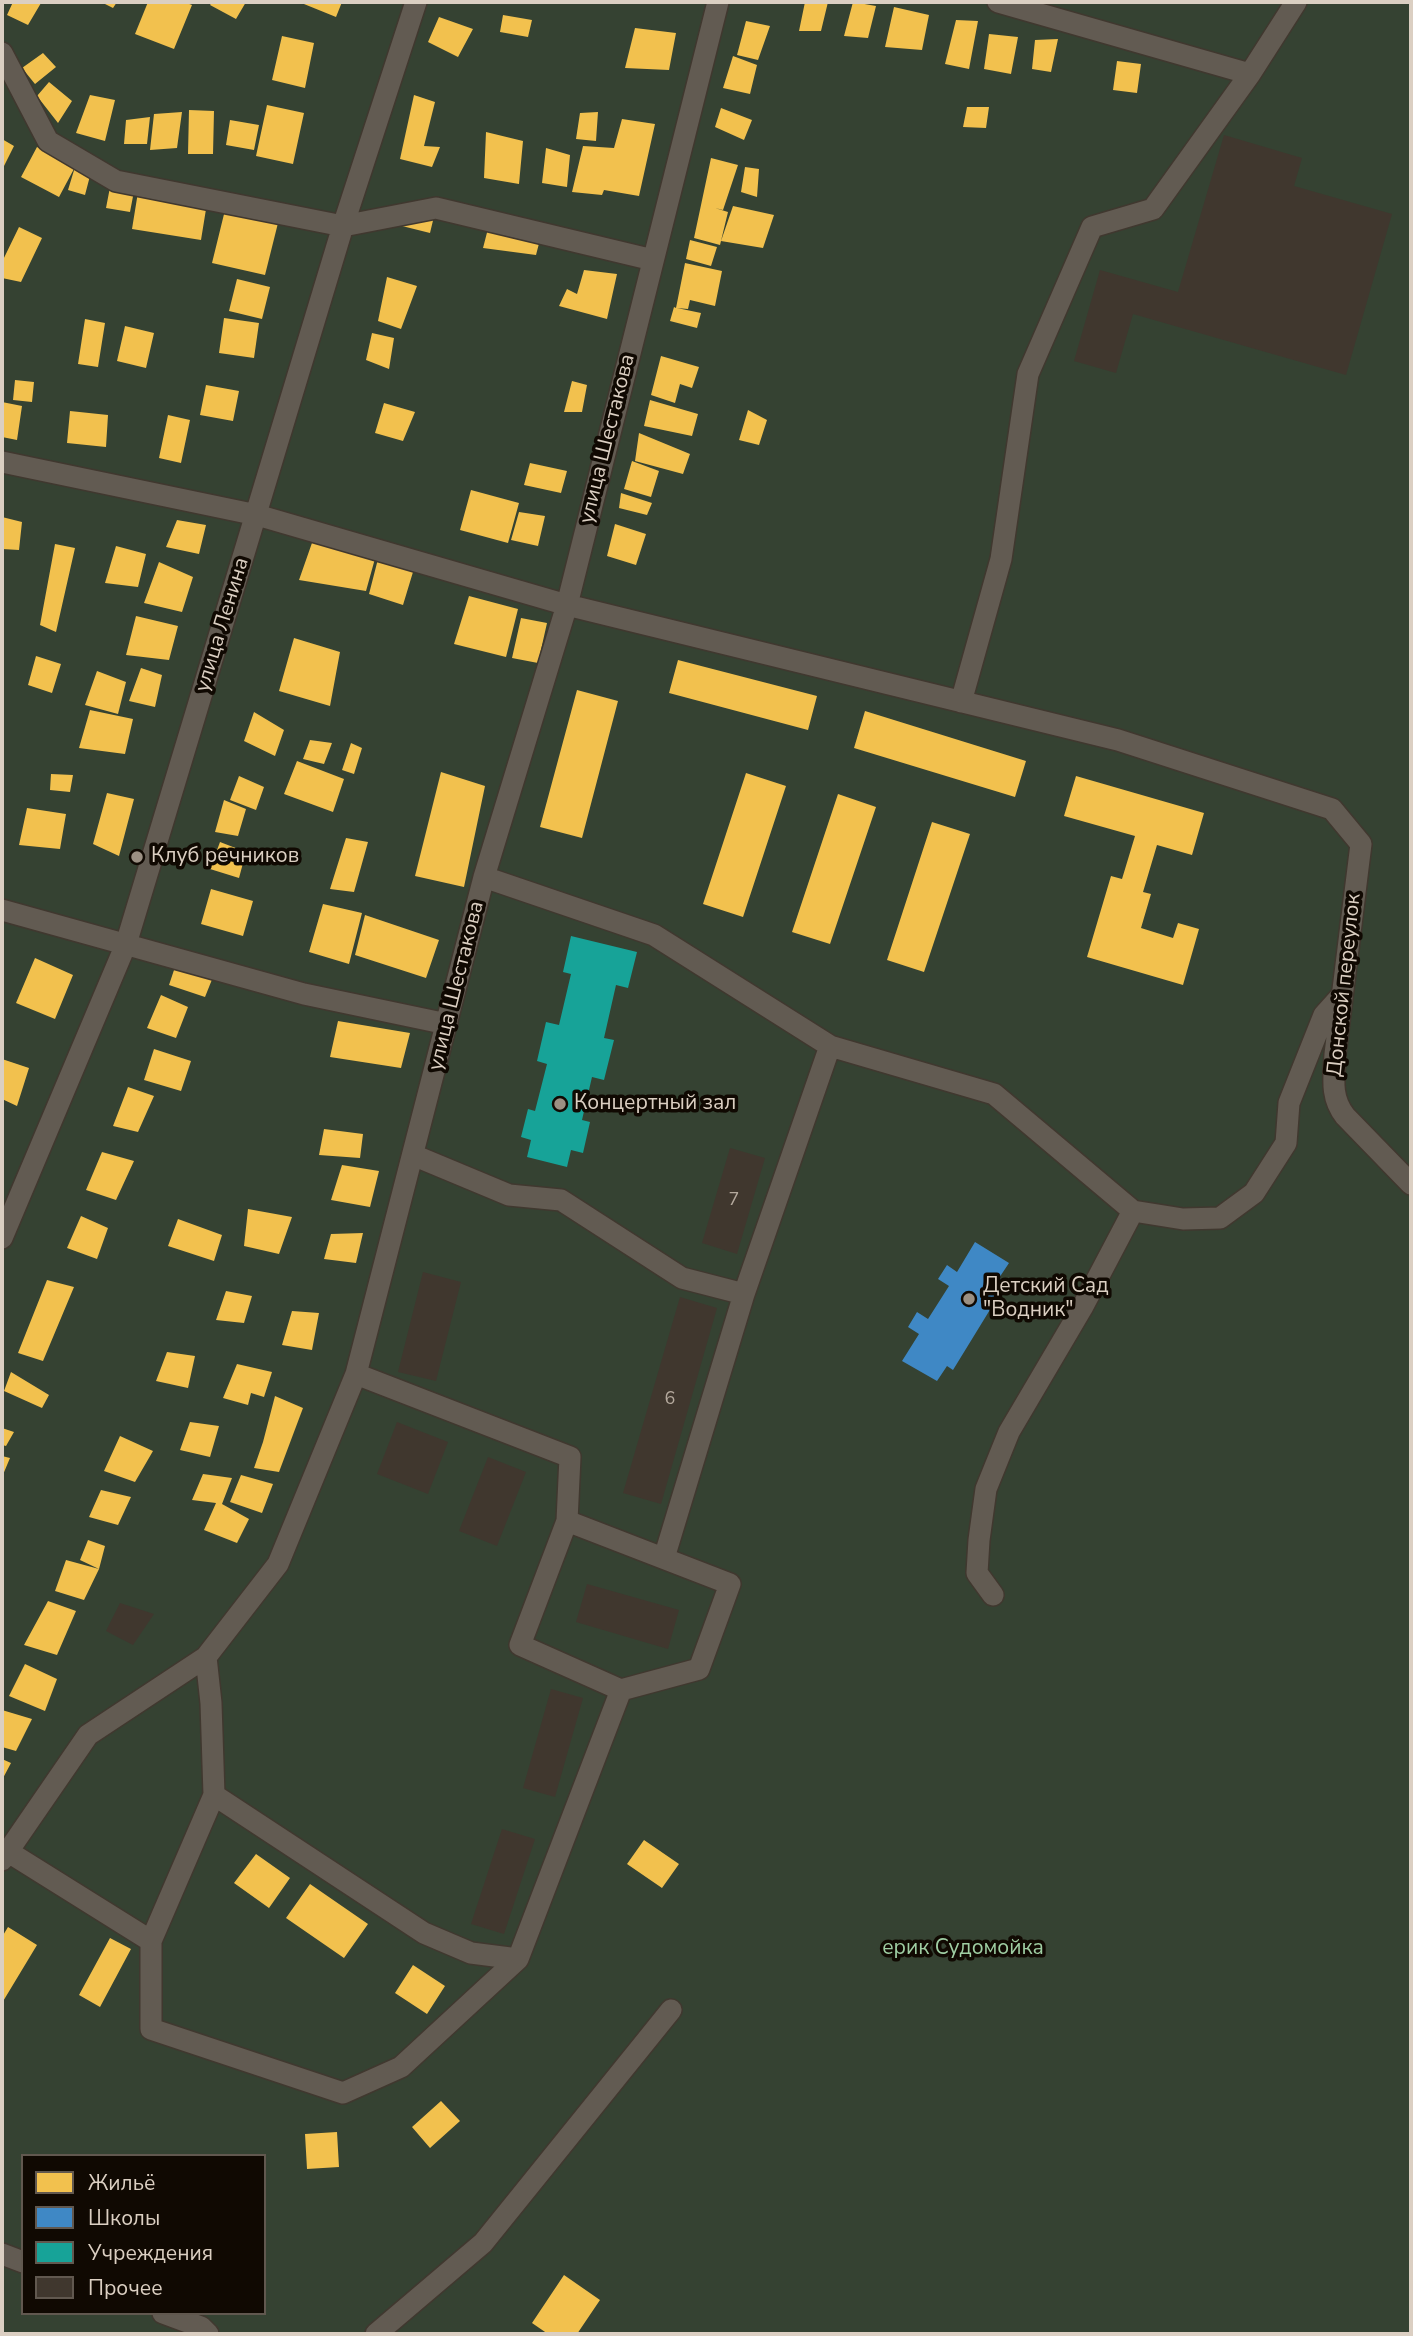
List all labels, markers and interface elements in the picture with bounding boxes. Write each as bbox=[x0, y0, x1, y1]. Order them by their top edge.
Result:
street label: улица Шестакова bbox=[575, 352, 641, 526]
street label: улица Ленина bbox=[191, 555, 255, 695]
place label: Клуб речников bbox=[151, 844, 299, 870]
marker: Клуб речников bbox=[129, 849, 145, 865]
street label: Донской переулок bbox=[1323, 892, 1367, 1078]
street label: улица Шестакова bbox=[424, 899, 490, 1073]
place label: Концертный зал bbox=[574, 1091, 736, 1117]
marker: Концертный зал bbox=[552, 1096, 568, 1112]
house number: 7 bbox=[729, 1190, 739, 1212]
place label: Детский Сад "Водник" bbox=[983, 1274, 1109, 1324]
marker: Детский Сад "Водник" bbox=[961, 1291, 977, 1307]
house number: 6 bbox=[665, 1389, 675, 1411]
park label: ерик Судомойка bbox=[882, 1936, 1044, 1962]
legend bbox=[21, 2154, 266, 2315]
text: Жильё bbox=[88, 2169, 155, 2197]
text: Школы bbox=[88, 2204, 160, 2232]
text: Учреждения bbox=[88, 2239, 213, 2267]
text: Прочее bbox=[88, 2274, 163, 2302]

